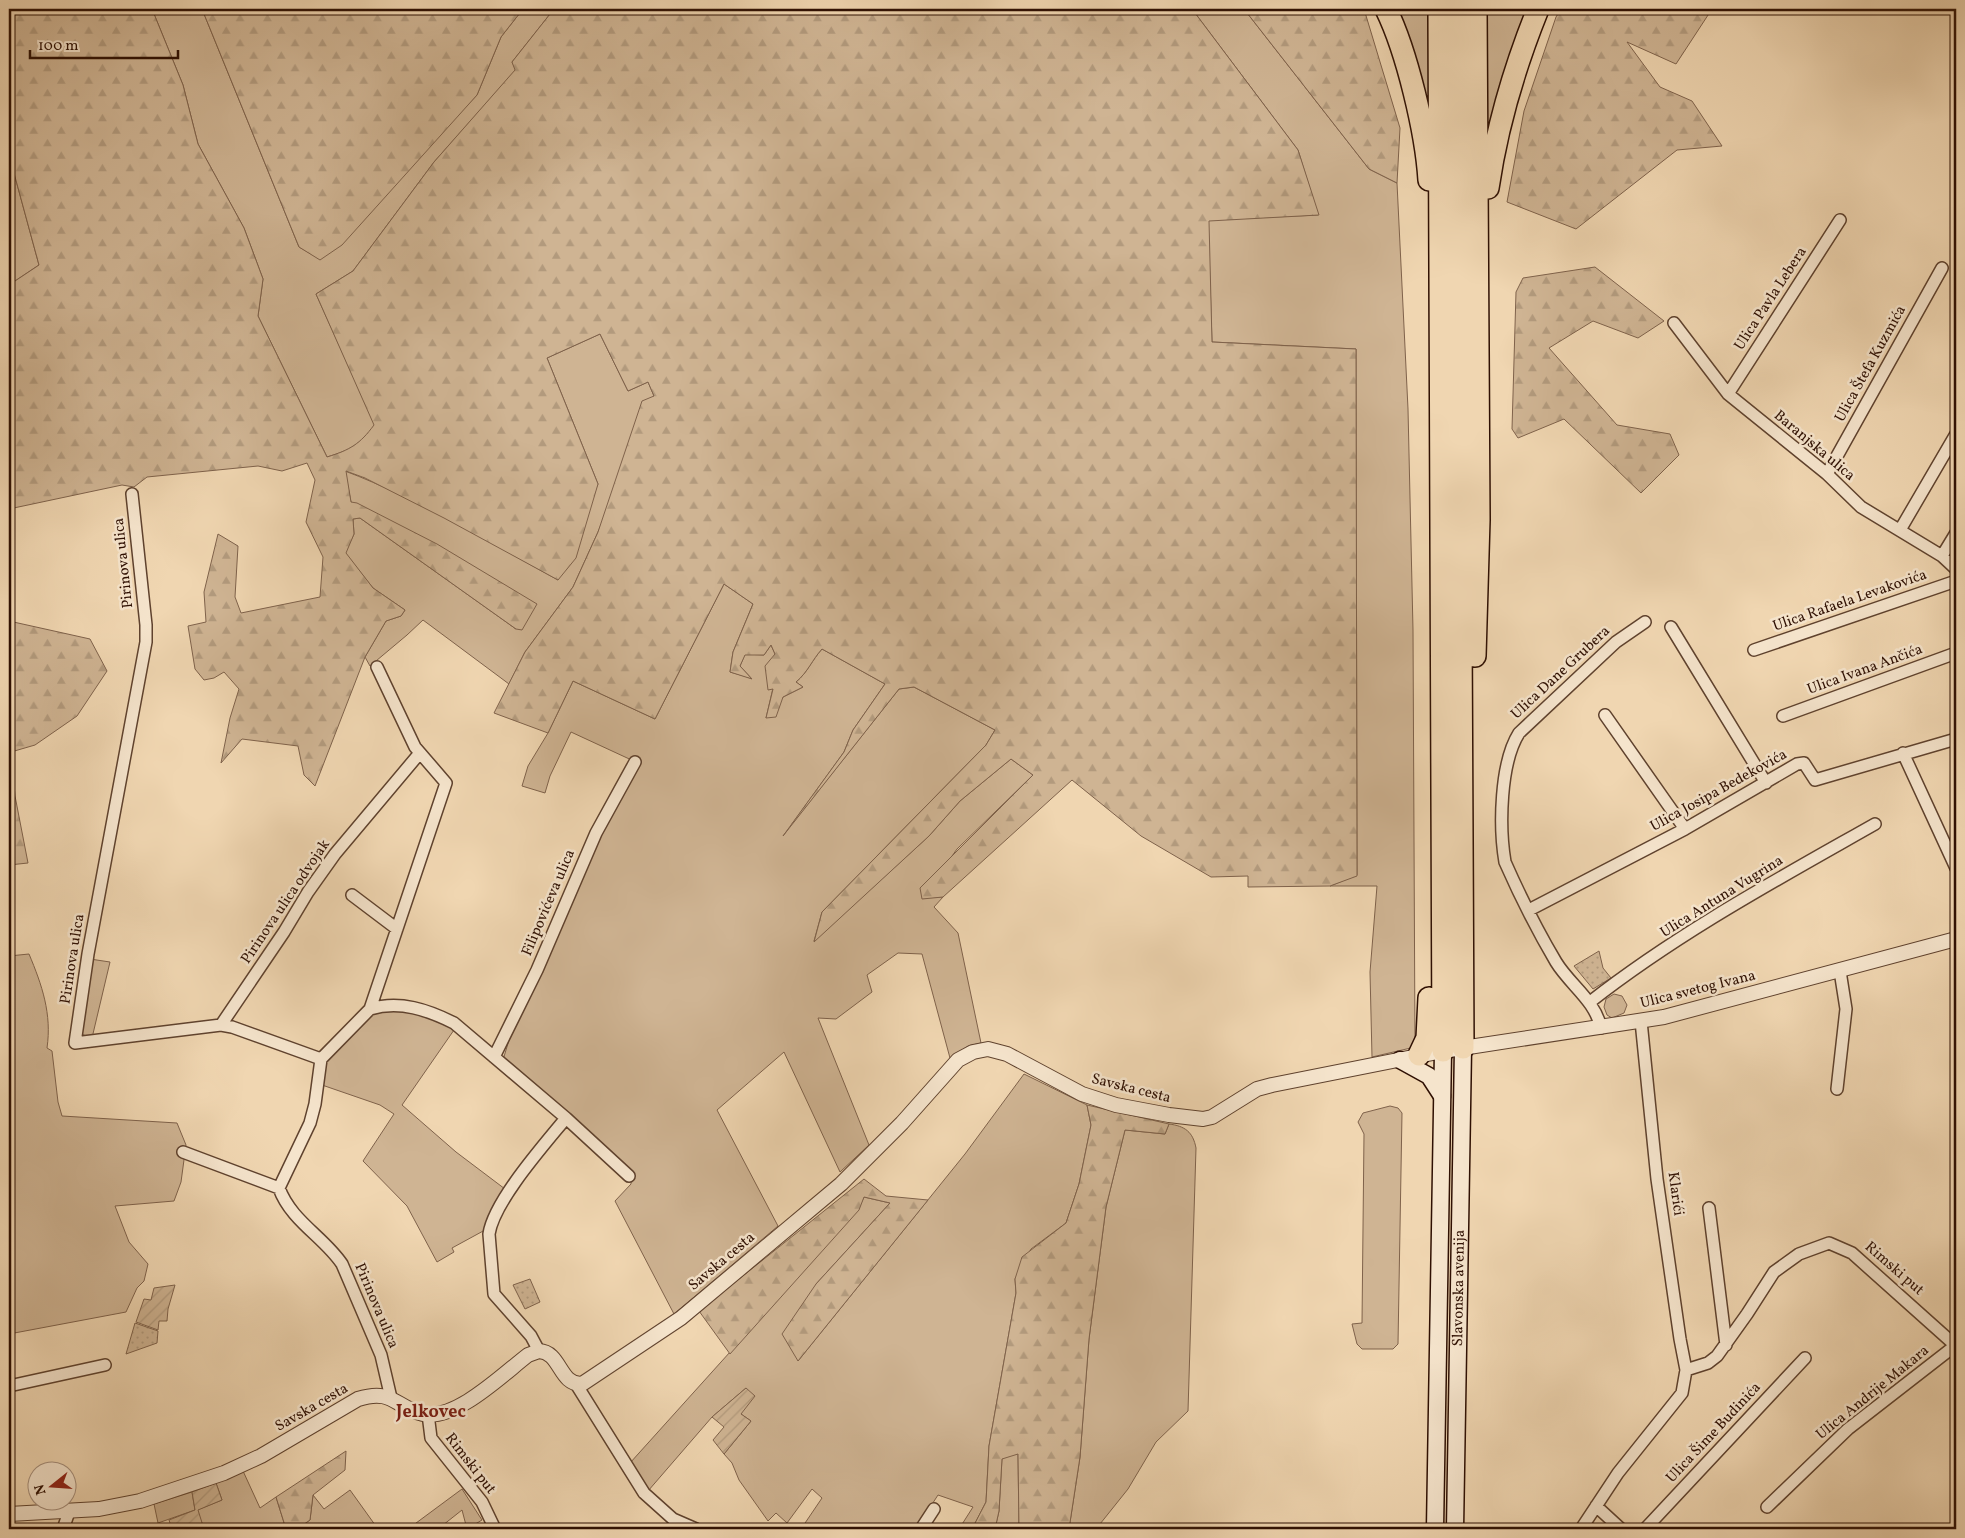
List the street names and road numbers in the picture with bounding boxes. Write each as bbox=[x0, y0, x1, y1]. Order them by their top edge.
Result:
street label: Ulica Pavla Lebera bbox=[1730, 243, 1812, 355]
street label: Ulica Štefa Kuzmića bbox=[1830, 302, 1912, 426]
street label: Baranjska ulica bbox=[1769, 406, 1859, 486]
street label: Pirinova ulica bbox=[109, 517, 139, 609]
street label: Ulica Rafaela Levakovića bbox=[1770, 565, 1930, 637]
street label: Ulica Dane Grubera bbox=[1507, 621, 1615, 725]
street label: Ulica Ivana Ančića bbox=[1804, 639, 1926, 701]
street label: Ulica Josipa Bedekovića bbox=[1647, 745, 1791, 837]
street label: Pirinova ulica odvojak bbox=[236, 836, 336, 968]
street label: Filipovićeva ulica bbox=[517, 846, 581, 960]
street label: Ulica Antuna Vugrina bbox=[1656, 851, 1788, 943]
street label: Pirinova ulica bbox=[56, 912, 90, 1006]
street label: Ulica svetog Ivana bbox=[1638, 966, 1758, 1014]
street label: Savska cesta bbox=[1089, 1069, 1173, 1109]
street label: Klarići bbox=[1662, 1171, 1688, 1217]
street label: Savska cesta bbox=[684, 1228, 760, 1296]
street label: Slavonska avenija bbox=[1448, 1230, 1470, 1347]
street label: Rimski put bbox=[1860, 1237, 1928, 1301]
street label: Pirinova ulica bbox=[349, 1260, 403, 1352]
street label: Ulica Andrije Makara bbox=[1812, 1341, 1934, 1445]
street label: Ulica Šime Budinića bbox=[1662, 1378, 1766, 1488]
street label: Savska cesta bbox=[272, 1379, 352, 1437]
street label: Rimski put bbox=[439, 1429, 501, 1499]

